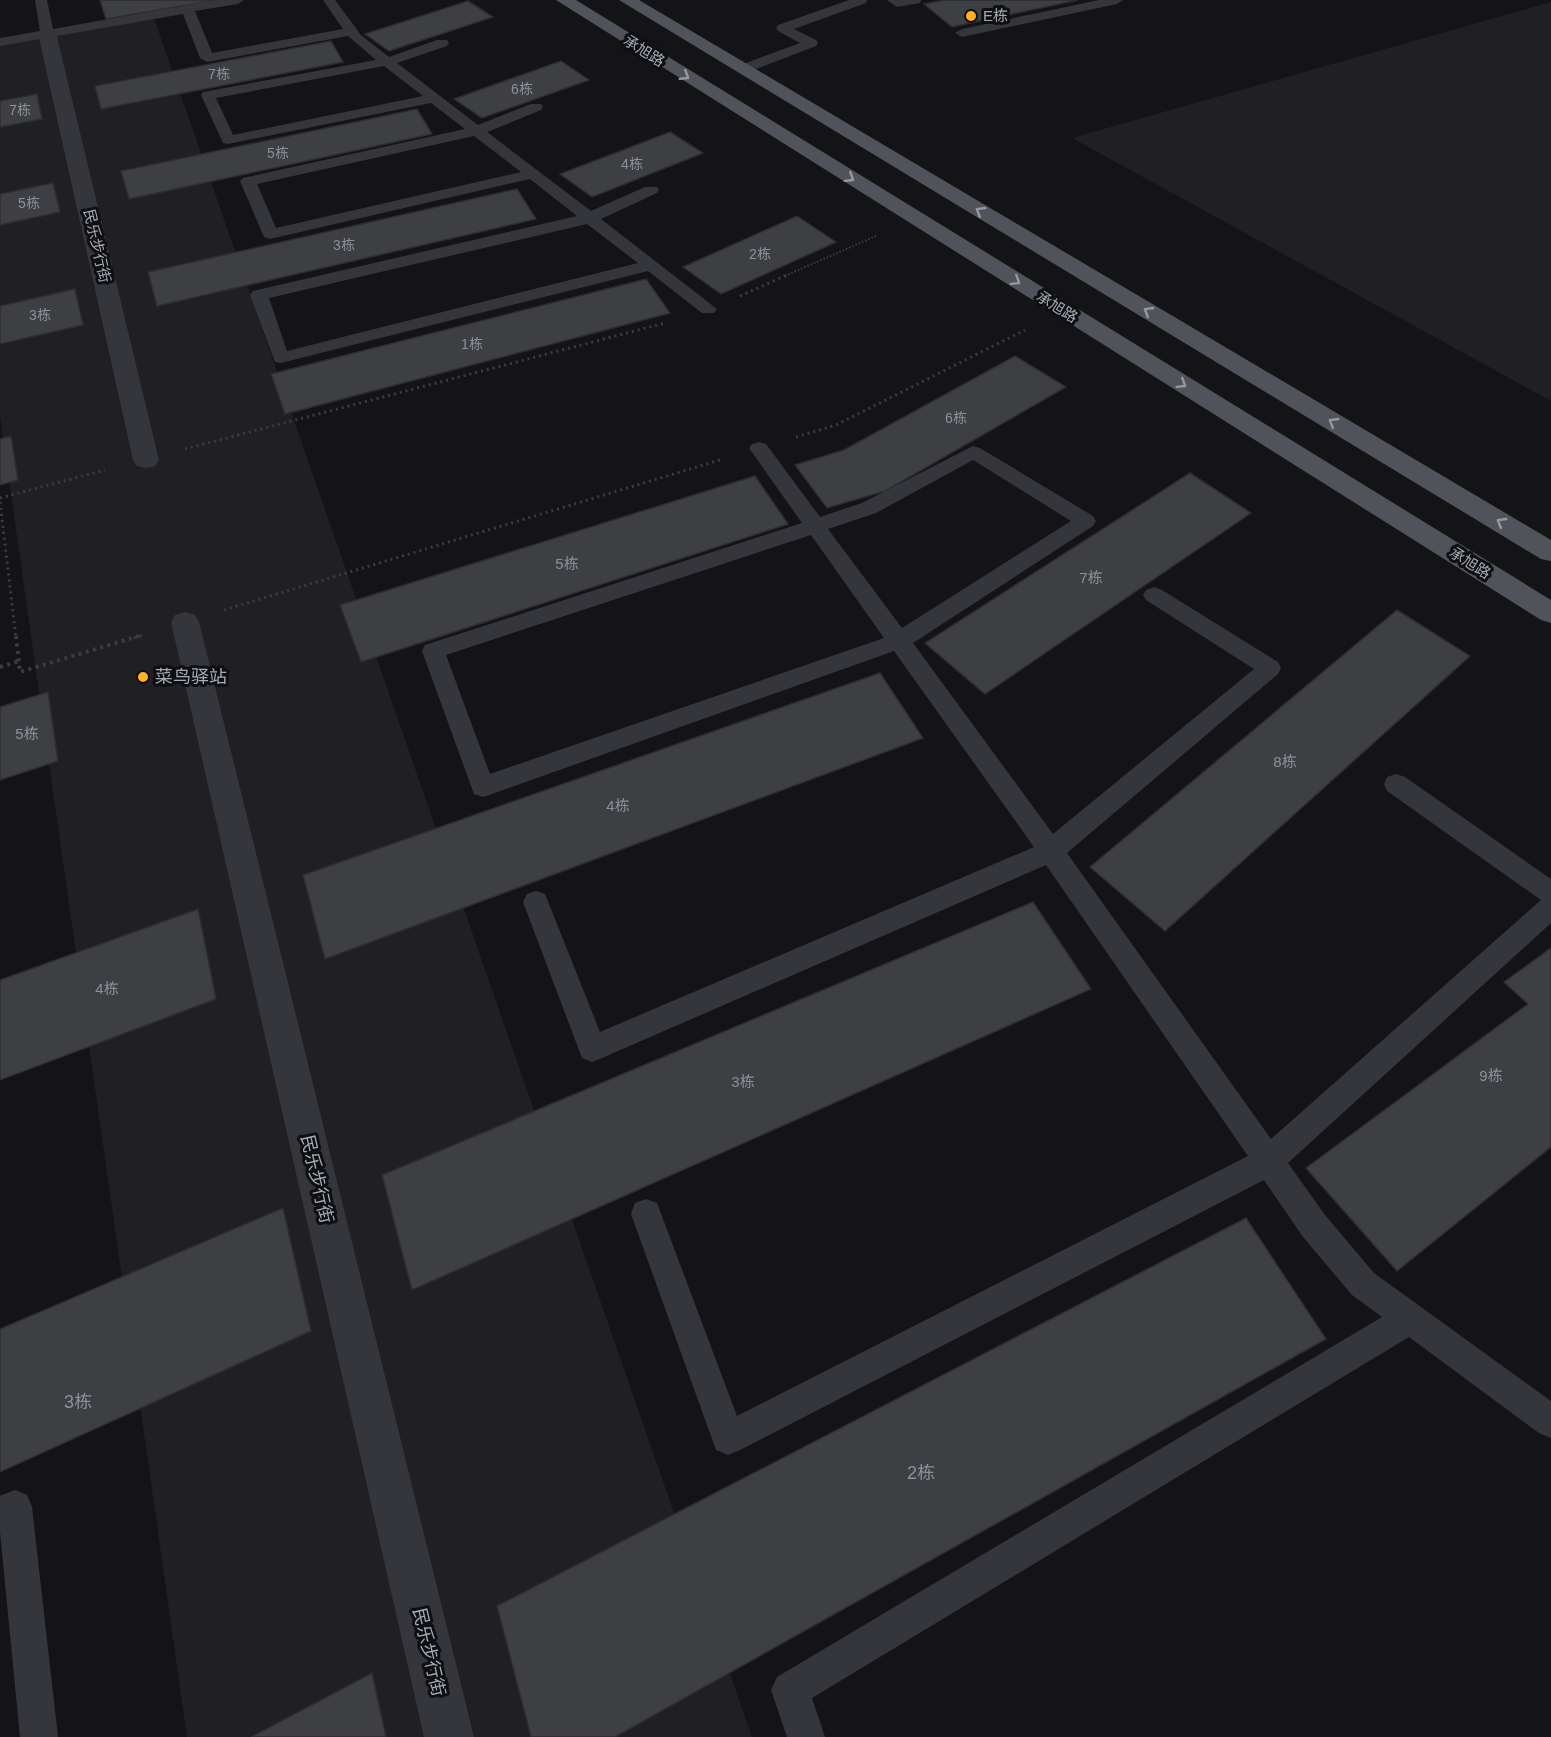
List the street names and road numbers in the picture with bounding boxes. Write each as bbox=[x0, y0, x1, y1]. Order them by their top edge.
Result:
street label: 承旭路 bbox=[621, 31, 668, 70]
street label: 民乐步行街 bbox=[81, 207, 114, 284]
street label: 承旭路 bbox=[1034, 287, 1081, 326]
street label: 承旭路 bbox=[1447, 543, 1494, 582]
street label: 民乐步行街 bbox=[297, 1133, 337, 1225]
street label: 民乐步行街 bbox=[409, 1606, 449, 1698]

